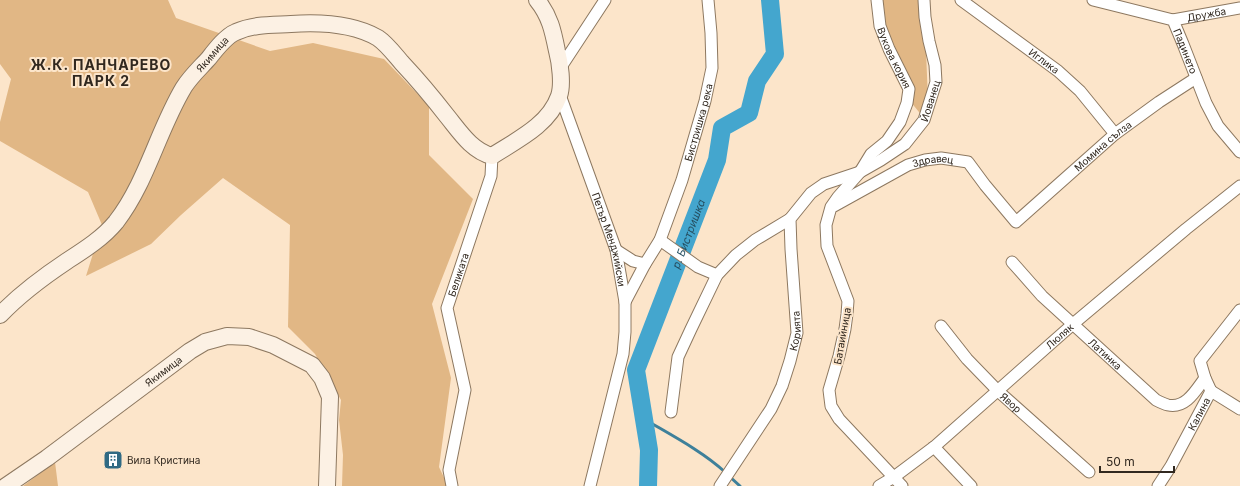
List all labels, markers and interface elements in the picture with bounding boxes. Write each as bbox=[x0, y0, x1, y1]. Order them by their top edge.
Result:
street label: Дружба bbox=[1186, 5, 1227, 23]
street label: Вукова кория bbox=[875, 25, 914, 90]
street label: Падинето bbox=[1171, 27, 1200, 75]
street label: Якимица bbox=[194, 34, 231, 74]
street label: Иглика bbox=[1027, 46, 1062, 76]
district label: Ж.К. ПАНЧАРЕВО ПАРК 2 bbox=[31, 56, 171, 89]
street label: Йованец bbox=[917, 79, 942, 123]
street label: Бистришка река bbox=[682, 83, 715, 163]
street label: Момина сълза bbox=[1072, 118, 1134, 174]
street label: Здравец bbox=[911, 152, 954, 169]
street label: Петър Менджийски bbox=[590, 191, 628, 288]
water label: р. Бистришка bbox=[668, 197, 708, 272]
street label: Беликата bbox=[445, 251, 471, 298]
street label: Батаийница bbox=[831, 307, 853, 365]
street label: Корията bbox=[787, 310, 803, 352]
street label: Люляк bbox=[1043, 320, 1076, 351]
street label: Латинка bbox=[1086, 336, 1124, 372]
street label: Якимица bbox=[143, 353, 184, 389]
street label: Явор bbox=[998, 390, 1024, 415]
street label: Калина bbox=[1185, 395, 1212, 432]
scale bar bbox=[1100, 448, 1174, 474]
building icon: Вила Кристина bbox=[102, 449, 124, 471]
place label: Вила Кристина bbox=[127, 454, 200, 466]
text: 50 m bbox=[1106, 454, 1135, 469]

